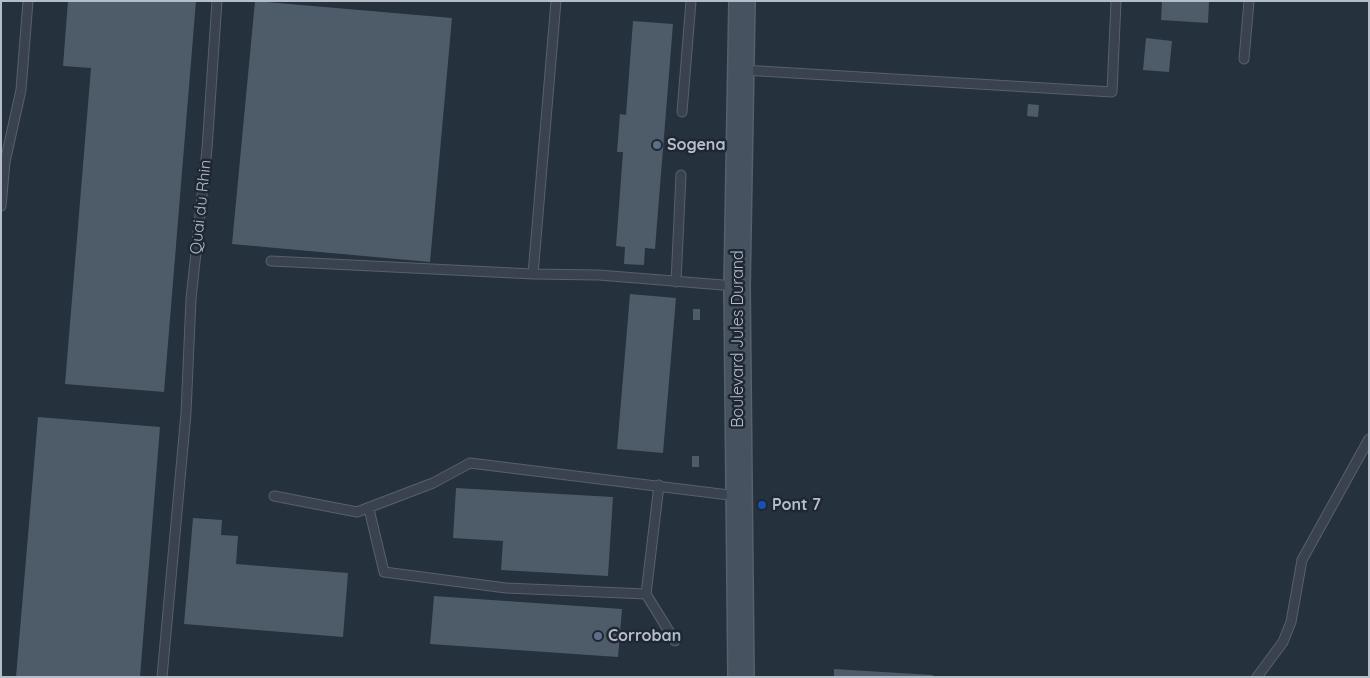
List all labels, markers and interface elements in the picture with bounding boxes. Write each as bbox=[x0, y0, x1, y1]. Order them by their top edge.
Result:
place label: Sogena bbox=[667, 135, 725, 155]
marker: Sogena bbox=[651, 139, 663, 151]
street label: Quai du Rhin bbox=[186, 159, 216, 255]
street label: Boulevard Jules Durand bbox=[728, 250, 748, 428]
place label: Pont 7 bbox=[772, 495, 821, 515]
marker: Pont 7 bbox=[756, 499, 768, 511]
place label: Corroban bbox=[608, 626, 681, 646]
marker: Corroban bbox=[592, 630, 604, 642]

